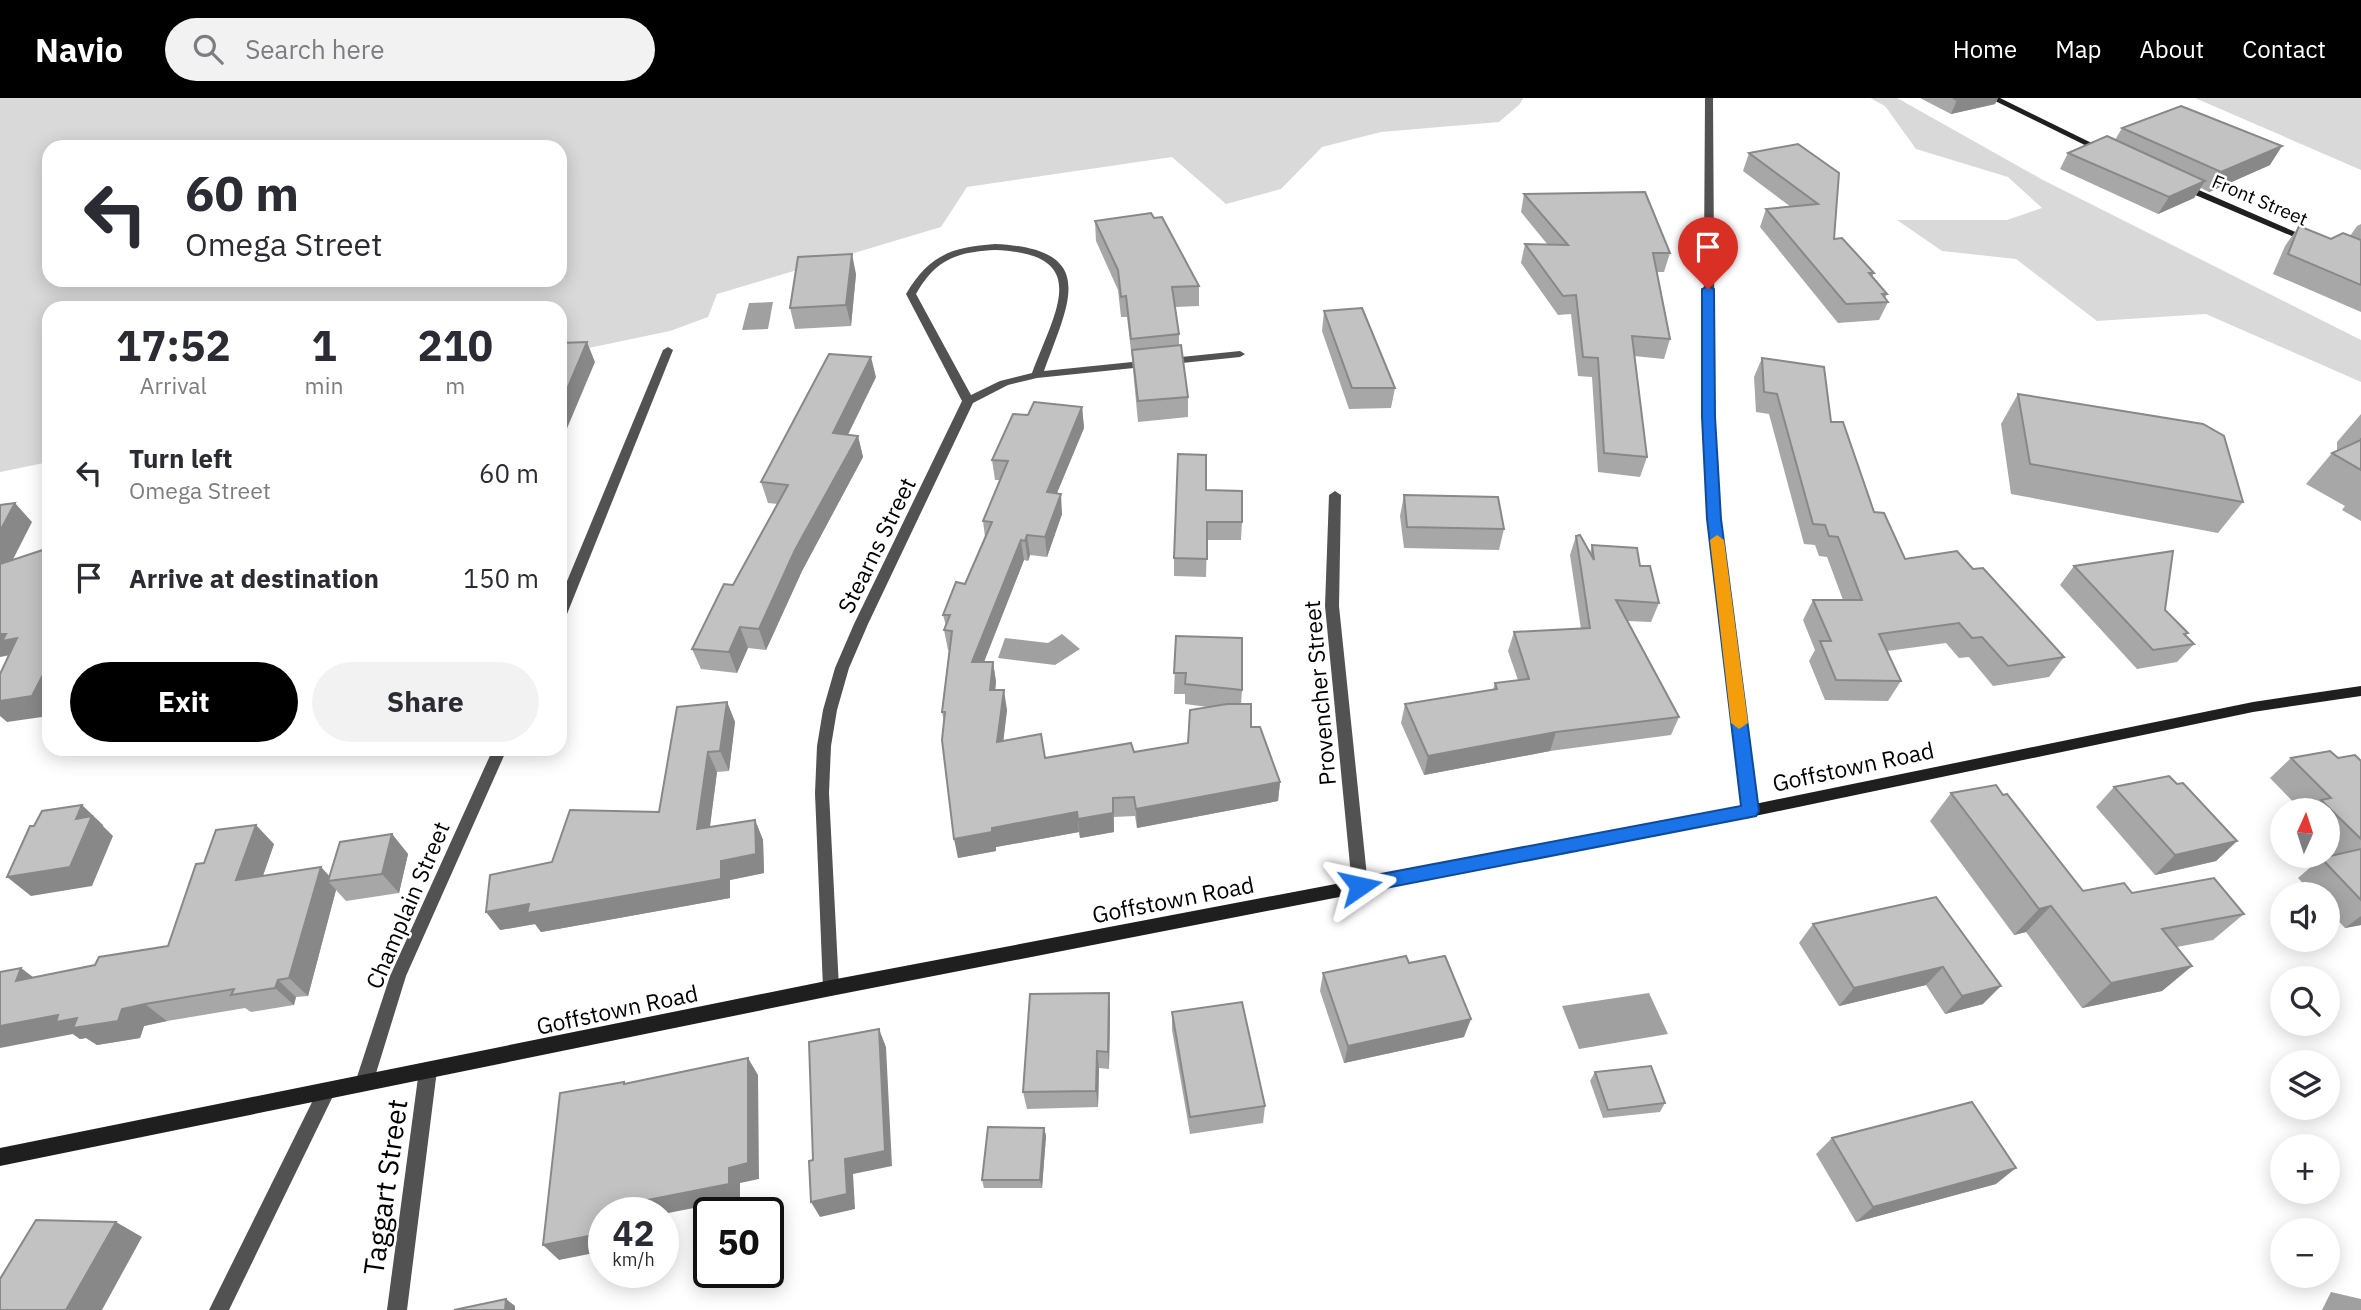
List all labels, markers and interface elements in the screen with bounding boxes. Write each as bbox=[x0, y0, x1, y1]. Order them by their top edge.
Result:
search box bbox=[165, 18, 655, 81]
text: Navio bbox=[35, 28, 123, 71]
icon: search bbox=[189, 30, 227, 68]
text: Search here bbox=[245, 32, 385, 66]
text: Home bbox=[1953, 33, 2017, 65]
text: Map bbox=[2055, 33, 2101, 65]
text: About bbox=[2139, 33, 2204, 65]
text: Contact bbox=[2242, 33, 2326, 65]
text: 60 m bbox=[185, 161, 299, 224]
icon: left bbox=[70, 168, 161, 259]
street label: Front Street bbox=[2208, 169, 2312, 231]
pin bbox=[1678, 217, 1738, 289]
text: Omega Street bbox=[185, 223, 382, 265]
icon: arrive bbox=[1689, 228, 1727, 266]
text: 17:52 bbox=[116, 318, 231, 373]
text: 1 bbox=[311, 318, 337, 373]
text: 210 bbox=[417, 318, 493, 373]
text: Arrival bbox=[140, 370, 207, 400]
text: min bbox=[305, 370, 343, 400]
text: m bbox=[445, 370, 465, 400]
text: Turn left bbox=[129, 441, 232, 475]
icon: left bbox=[70, 454, 108, 492]
text: 60 m bbox=[479, 456, 539, 490]
street label: Stearns Street bbox=[830, 472, 922, 618]
text: Omega Street bbox=[129, 475, 271, 505]
icon: arrive bbox=[70, 559, 108, 597]
text: Arrive at destination bbox=[129, 561, 379, 595]
text: 150 m bbox=[463, 561, 539, 595]
street label: Provencher Street bbox=[1296, 599, 1342, 787]
button: Exit bbox=[70, 662, 298, 742]
button: Share bbox=[312, 662, 539, 742]
street label: Goffstown Road bbox=[1769, 734, 1937, 798]
north arrow bbox=[2270, 798, 2340, 868]
map controls bbox=[2270, 798, 2340, 1288]
street label: Champlain Street bbox=[358, 817, 456, 993]
position arrow bbox=[1323, 849, 1397, 923]
street label: Goffstown Road bbox=[1089, 869, 1257, 929]
button: sound bbox=[2270, 882, 2340, 952]
button: search bbox=[2270, 966, 2340, 1036]
street label: Goffstown Road bbox=[533, 977, 701, 1041]
button: layers bbox=[2270, 1050, 2340, 1120]
street label: Taggart Street bbox=[354, 1097, 416, 1277]
button: + bbox=[2270, 1134, 2340, 1204]
speed limit sign: 50 bbox=[693, 1197, 784, 1288]
text: 42 bbox=[612, 1210, 655, 1256]
button: − bbox=[2270, 1218, 2340, 1288]
text: km/h bbox=[612, 1248, 655, 1271]

